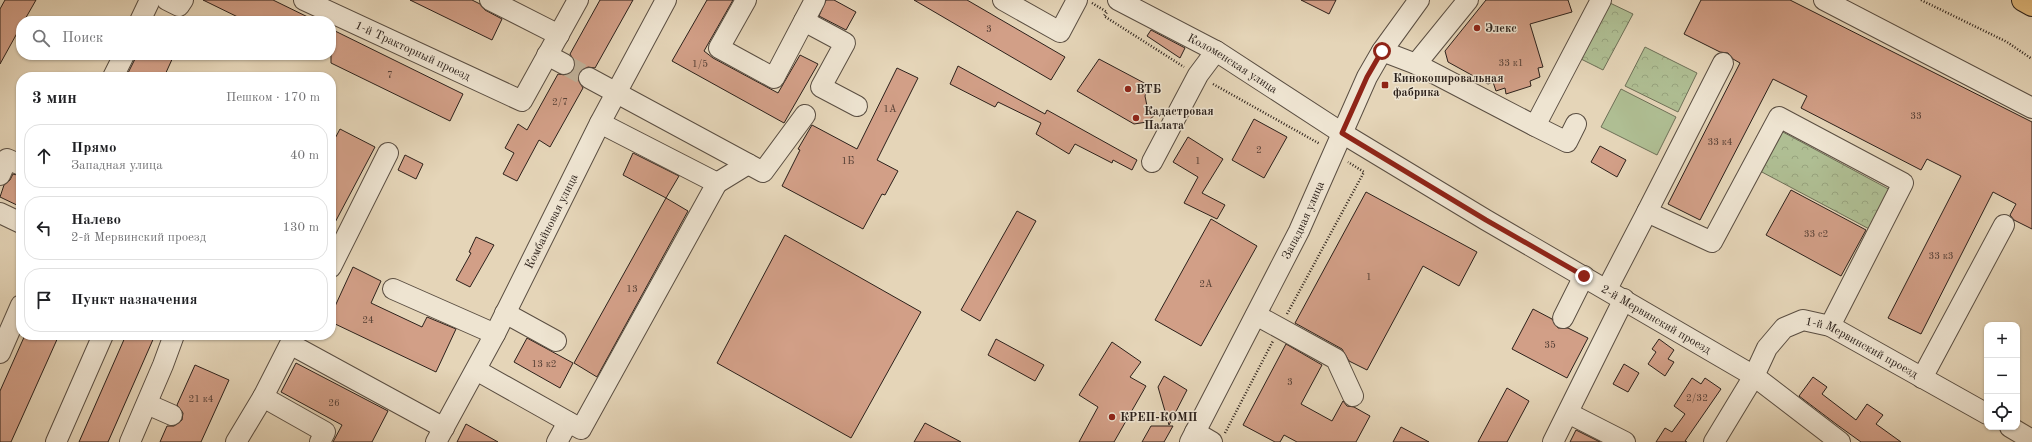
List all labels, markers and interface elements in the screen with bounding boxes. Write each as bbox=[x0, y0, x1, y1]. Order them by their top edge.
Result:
search box bbox=[16, 16, 336, 60]
street label: 1-й Тракторный проезд bbox=[353, 20, 472, 83]
marker: Элекс bbox=[1472, 23, 1482, 33]
place label: Элекс bbox=[1485, 23, 1517, 35]
house number: 3 bbox=[986, 24, 992, 34]
icon: search bbox=[30, 27, 52, 49]
text: Поиск bbox=[62, 31, 103, 46]
street label: Коломенская улица bbox=[1185, 32, 1279, 96]
route start bbox=[1373, 42, 1391, 60]
house number: 33 к1 bbox=[1498, 58, 1524, 68]
house number: 1/5 bbox=[692, 59, 708, 69]
house number: 7 bbox=[387, 70, 393, 80]
place label: Кинокопировальная фабрика bbox=[1393, 73, 1504, 99]
marker: Кинокопировальная фабрика bbox=[1380, 80, 1390, 90]
marker: ВТБ bbox=[1123, 84, 1133, 94]
place label: ВТБ bbox=[1136, 84, 1161, 96]
text: 3 мин bbox=[32, 90, 77, 107]
text: Пешком · 170 m bbox=[226, 91, 320, 104]
house number: 2/7 bbox=[552, 97, 568, 107]
house number: 1А bbox=[883, 104, 897, 114]
place label: Кадастровая Палата bbox=[1144, 106, 1214, 132]
house number: 33 bbox=[1910, 111, 1922, 121]
marker: Кадастровая Палата bbox=[1131, 113, 1141, 123]
house number: 33 к4 bbox=[1707, 137, 1733, 147]
text: Прямо bbox=[71, 141, 117, 156]
icon: ahead bbox=[33, 145, 55, 167]
house number: 2 bbox=[1256, 145, 1262, 155]
text: 40 m bbox=[290, 149, 319, 162]
house number: 1Б bbox=[842, 156, 854, 166]
house number: 1 bbox=[1195, 156, 1201, 166]
text: Западная улица bbox=[71, 159, 163, 172]
street label: Комбайновая улица bbox=[523, 172, 581, 271]
street label: Западная улица bbox=[1280, 180, 1327, 262]
text: Налево bbox=[71, 213, 121, 228]
icon: left bbox=[33, 217, 55, 239]
text: 130 m bbox=[282, 221, 319, 234]
house number: 33 с2 bbox=[1804, 229, 1828, 239]
text: 2-й Мервинский проезд bbox=[71, 231, 206, 244]
house number: 33 к3 bbox=[1928, 251, 1954, 261]
route end bbox=[1575, 267, 1593, 285]
house number: 1 bbox=[1366, 272, 1372, 282]
house number: 2А bbox=[1199, 279, 1213, 289]
street label: 2-й Мервинский проезд bbox=[1599, 283, 1713, 357]
house number: 13 bbox=[626, 284, 638, 294]
icon: arrive bbox=[33, 289, 55, 311]
text: Пункт назначения bbox=[71, 293, 198, 308]
house number: 24 bbox=[362, 315, 374, 325]
street label: 1-й Мервинский проезд bbox=[1804, 316, 1920, 381]
map controls bbox=[1984, 322, 2020, 430]
button: + bbox=[1984, 322, 2020, 358]
house number: 35 bbox=[1544, 340, 1556, 350]
button: − bbox=[1984, 358, 2020, 394]
house number: 13 к2 bbox=[531, 359, 557, 369]
house number: 3 bbox=[1287, 377, 1293, 387]
house number: 2/32 bbox=[1686, 393, 1708, 403]
house number: 21 к4 bbox=[188, 394, 214, 404]
button: locate bbox=[1984, 394, 2020, 430]
house number: 26 bbox=[328, 398, 340, 408]
marker: КРЕП-КОМП bbox=[1107, 412, 1117, 422]
place label: КРЕП-КОМП bbox=[1120, 412, 1198, 424]

